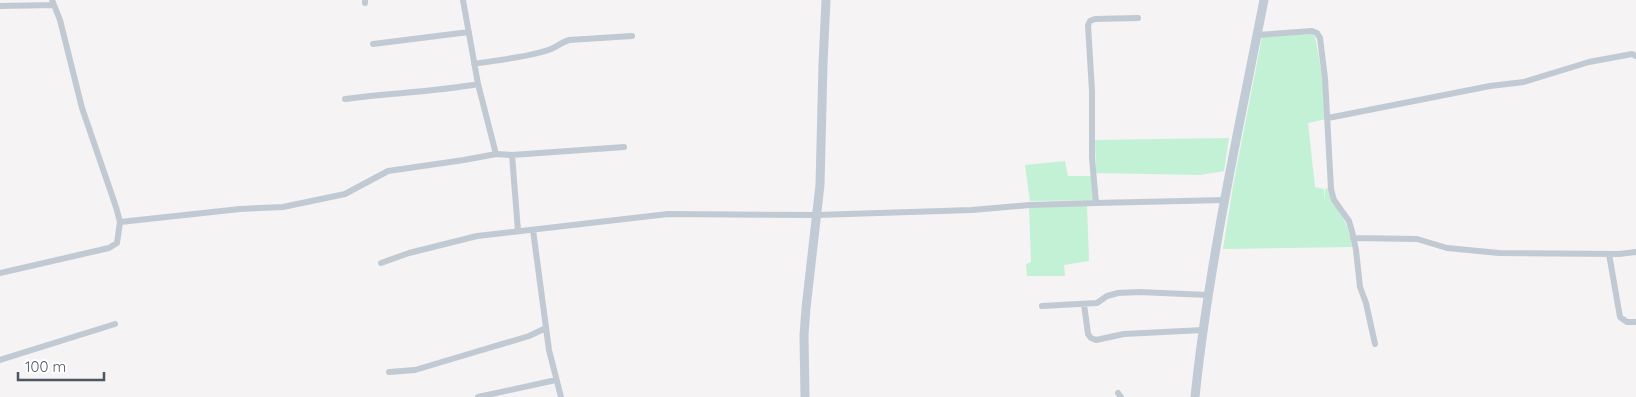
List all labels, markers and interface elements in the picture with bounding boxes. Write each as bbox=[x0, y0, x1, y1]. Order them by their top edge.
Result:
scale bar bbox=[18, 350, 104, 382]
text: 100 m bbox=[25, 357, 66, 376]

